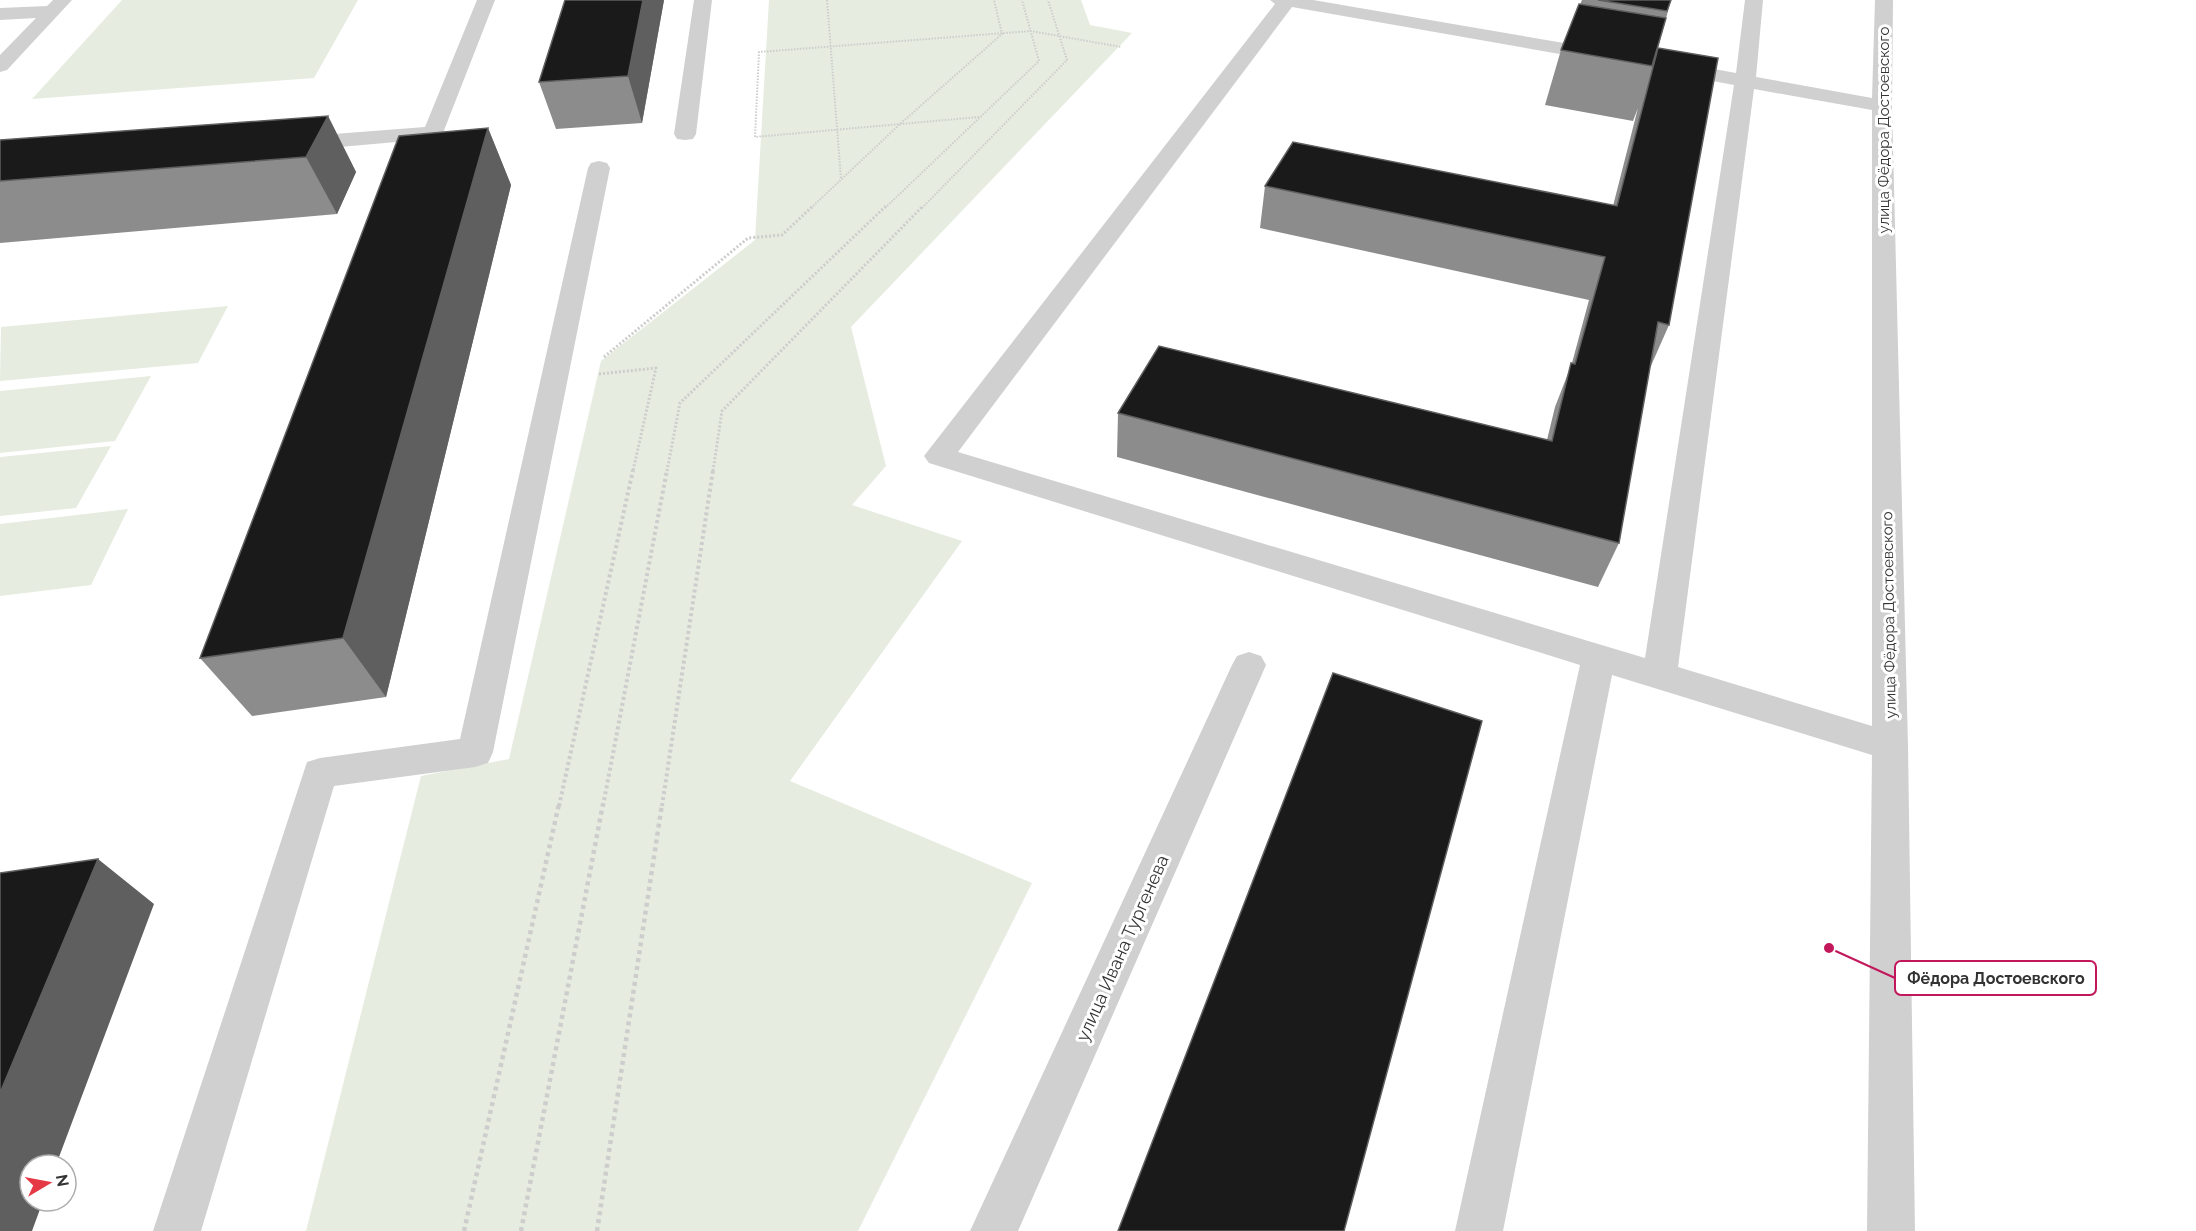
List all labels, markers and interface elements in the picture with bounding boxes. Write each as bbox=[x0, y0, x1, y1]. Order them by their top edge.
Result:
street label: улица Фёдора Достоевского bbox=[1875, 26, 1893, 233]
street label: улица Фёдора Достоевского bbox=[1878, 511, 1900, 719]
street label: улица Ивана Тургенева bbox=[1071, 852, 1173, 1044]
callout: Фёдора Достоевского bbox=[1895, 961, 2096, 995]
text: Фёдора Достоевского bbox=[1907, 969, 2085, 988]
north arrow bbox=[18, 1153, 78, 1213]
text: N bbox=[52, 1173, 73, 1188]

